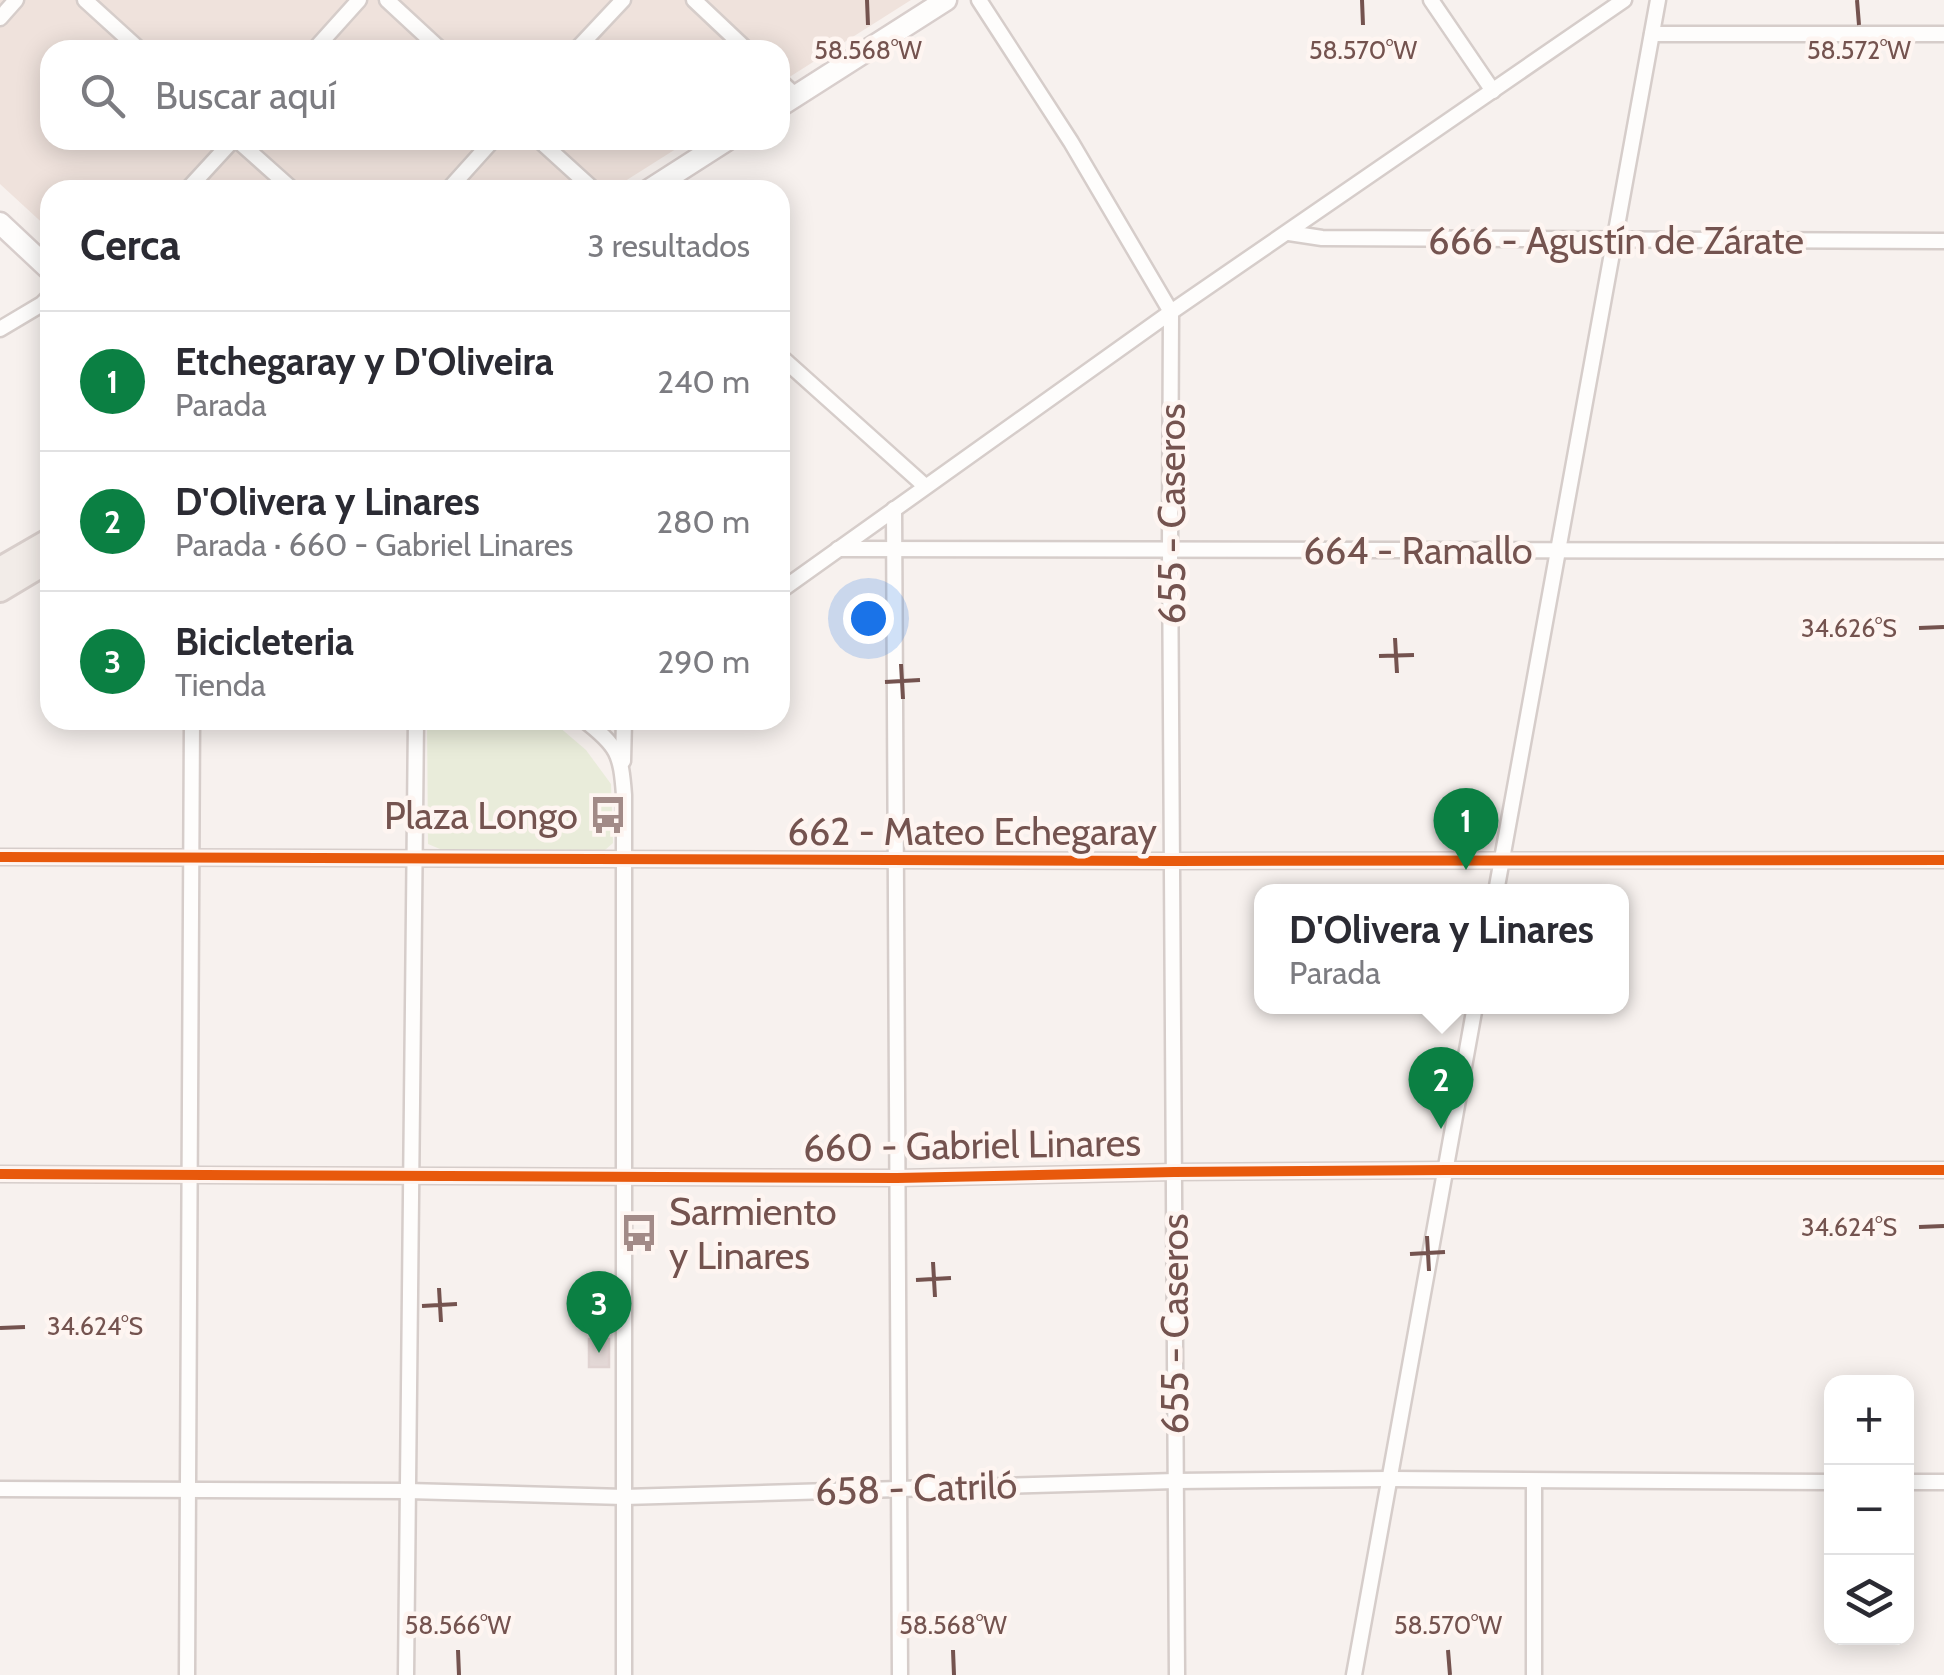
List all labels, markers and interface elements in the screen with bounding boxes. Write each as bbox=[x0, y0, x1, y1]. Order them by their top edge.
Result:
text: 58.568°W bbox=[814, 35, 922, 65]
text: 58.570°W bbox=[1309, 35, 1417, 65]
text: 58.572°W bbox=[1807, 35, 1911, 65]
search box bbox=[40, 40, 790, 150]
icon: search bbox=[75, 68, 130, 123]
text: Buscar aquí bbox=[155, 72, 337, 119]
street label: 666 - Agustín de Zárate bbox=[1428, 217, 1804, 264]
text: Cerca bbox=[80, 219, 180, 271]
text: 3 resultados bbox=[587, 226, 750, 265]
text: Etchegaray y D'Oliveira bbox=[175, 338, 554, 385]
text: 1 bbox=[107, 362, 118, 401]
text: 240 m bbox=[657, 362, 750, 401]
text: Parada bbox=[175, 385, 267, 424]
street label: 655 - Caseros bbox=[1148, 404, 1195, 624]
text: D'Olivera y Linares bbox=[175, 478, 480, 525]
text: 2 bbox=[104, 502, 121, 541]
text: 280 m bbox=[656, 502, 750, 541]
text: Parada · 660 - Gabriel Linares bbox=[175, 525, 573, 564]
street label: 664 - Ramallo bbox=[1303, 527, 1533, 574]
your location bbox=[843, 593, 894, 644]
text: 34.626°S bbox=[1801, 613, 1897, 643]
text: Bicicleteria bbox=[175, 618, 354, 665]
text: 3 bbox=[104, 642, 121, 681]
text: 290 m bbox=[657, 642, 750, 681]
text: Tienda bbox=[175, 665, 266, 704]
pin: 1 bbox=[1434, 788, 1498, 870]
place label: Plaza Longo bbox=[384, 792, 578, 839]
bus stop icon: Plaza Longo bbox=[587, 794, 629, 836]
street label: 662 - Mateo Echegaray bbox=[787, 808, 1157, 855]
popup bbox=[1254, 884, 1629, 1014]
text: D'Olivera y Linares bbox=[1289, 906, 1594, 953]
text: Parada bbox=[1289, 953, 1381, 992]
pin: 2 bbox=[1408, 1046, 1474, 1129]
street label: 660 - Gabriel Linares bbox=[803, 1119, 1141, 1171]
place label: Sarmiento y Linares bbox=[669, 1188, 837, 1279]
bus stop icon: Sarmiento y Linares bbox=[618, 1212, 660, 1254]
text: 34.624°S bbox=[1801, 1212, 1897, 1242]
street label: 655 - Caseros bbox=[1151, 1214, 1198, 1434]
pin: 3 bbox=[566, 1270, 632, 1353]
text: 34.624°S bbox=[47, 1311, 143, 1341]
map controls bbox=[1824, 1375, 1914, 1645]
button: + bbox=[1824, 1375, 1914, 1465]
street label: 658 - Catriló bbox=[814, 1461, 1018, 1515]
button: − bbox=[1824, 1465, 1914, 1555]
button: layers bbox=[1824, 1555, 1914, 1645]
text: 58.566°W bbox=[405, 1610, 512, 1640]
text: 58.568°W bbox=[899, 1610, 1007, 1640]
text: 58.570°W bbox=[1394, 1610, 1502, 1640]

